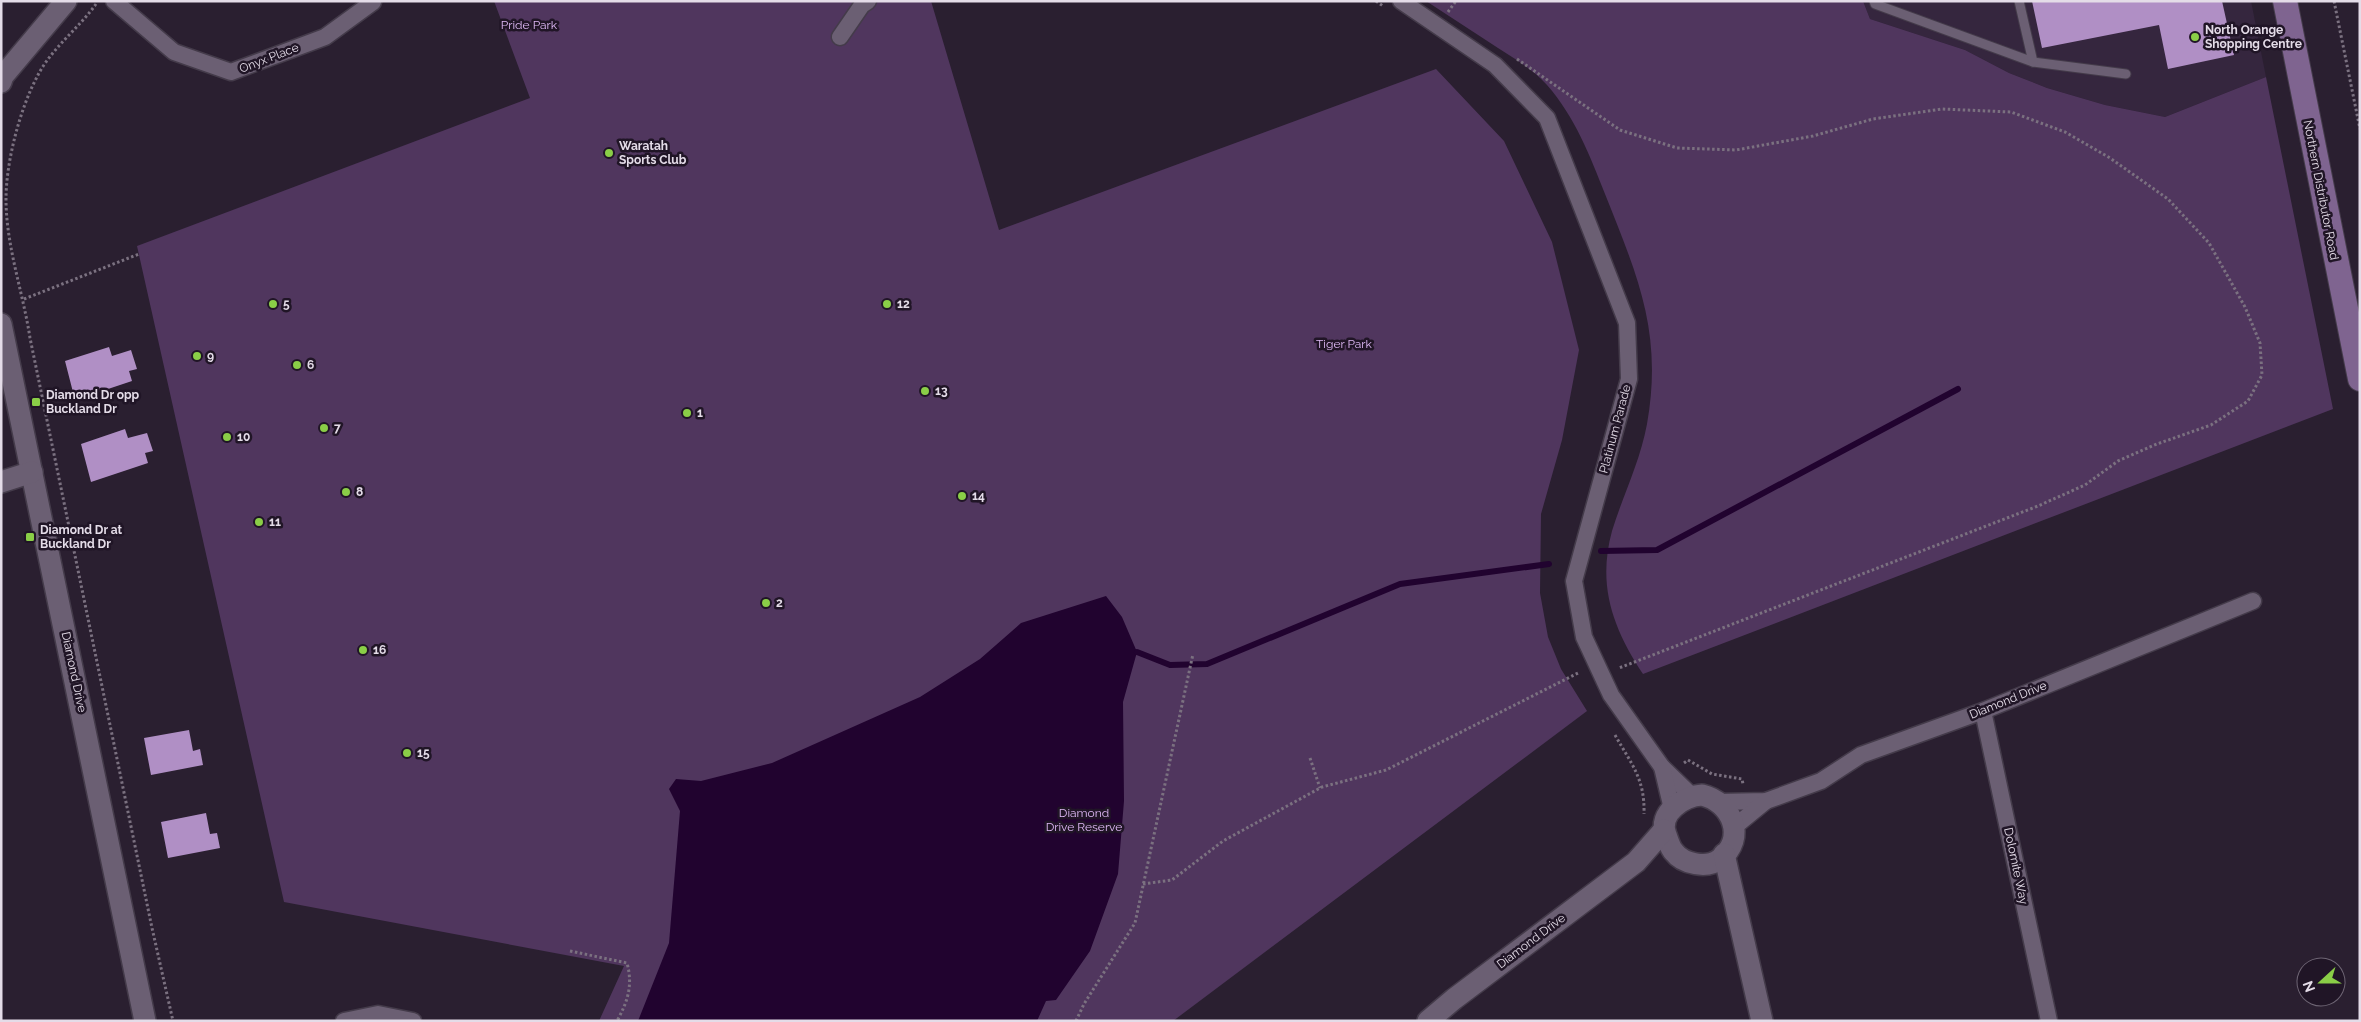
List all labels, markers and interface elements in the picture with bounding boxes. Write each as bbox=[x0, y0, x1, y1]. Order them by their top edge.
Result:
park label: Pride Park bbox=[501, 18, 558, 32]
place label: North Orange Shopping Centre bbox=[2205, 23, 2302, 51]
marker: North Orange Shopping Centre bbox=[2189, 31, 2201, 43]
street label: Onyx Place bbox=[237, 40, 301, 76]
street label: Northern Distributor Road bbox=[2301, 119, 2341, 261]
place label: Waratah Sports Club bbox=[619, 139, 687, 167]
marker: Waratah Sports Club bbox=[603, 147, 615, 159]
place label: 5 bbox=[283, 297, 290, 311]
place label: 12 bbox=[897, 297, 910, 311]
marker: 5 bbox=[267, 298, 279, 310]
marker: 12 bbox=[881, 298, 893, 310]
park label: Tiger Park bbox=[1316, 337, 1373, 351]
place label: 9 bbox=[207, 349, 214, 363]
marker: 9 bbox=[191, 350, 203, 362]
place label: 6 bbox=[307, 358, 314, 372]
marker: 6 bbox=[291, 359, 303, 371]
street label: Platinum Parade bbox=[1596, 383, 1634, 475]
place label: 13 bbox=[935, 384, 948, 398]
marker: 13 bbox=[919, 385, 931, 397]
place label: Diamond Dr opp Buckland Dr bbox=[46, 388, 140, 416]
marker: Diamond Dr opp Buckland Dr bbox=[30, 396, 42, 408]
place label: 1 bbox=[697, 406, 703, 420]
marker: 1 bbox=[681, 407, 693, 419]
place label: 7 bbox=[334, 421, 341, 435]
marker: 7 bbox=[318, 422, 330, 434]
place label: 10 bbox=[237, 430, 250, 444]
marker: 10 bbox=[221, 431, 233, 443]
place label: 8 bbox=[356, 485, 363, 499]
marker: 8 bbox=[340, 486, 352, 498]
place label: 14 bbox=[972, 489, 985, 503]
marker: 14 bbox=[956, 490, 968, 502]
place label: 11 bbox=[269, 515, 281, 529]
marker: 11 bbox=[253, 516, 265, 528]
place label: Diamond Dr at Buckland Dr bbox=[40, 523, 122, 551]
marker: Diamond Dr at Buckland Dr bbox=[24, 531, 36, 543]
place label: 2 bbox=[776, 596, 783, 610]
marker: 2 bbox=[760, 597, 772, 609]
street label: Diamond Drive bbox=[59, 630, 89, 714]
place label: 16 bbox=[373, 643, 386, 657]
marker: 16 bbox=[357, 644, 369, 656]
street label: Diamond Drive bbox=[1967, 678, 2049, 722]
place label: 15 bbox=[417, 746, 430, 760]
marker: 15 bbox=[401, 747, 413, 759]
park label: Diamond Drive Reserve bbox=[1046, 806, 1122, 834]
street label: Dolomite Way bbox=[2001, 826, 2031, 906]
street label: Diamond Drive bbox=[1494, 911, 1568, 971]
north arrow bbox=[2296, 957, 2346, 1007]
text: N bbox=[2299, 979, 2318, 995]

